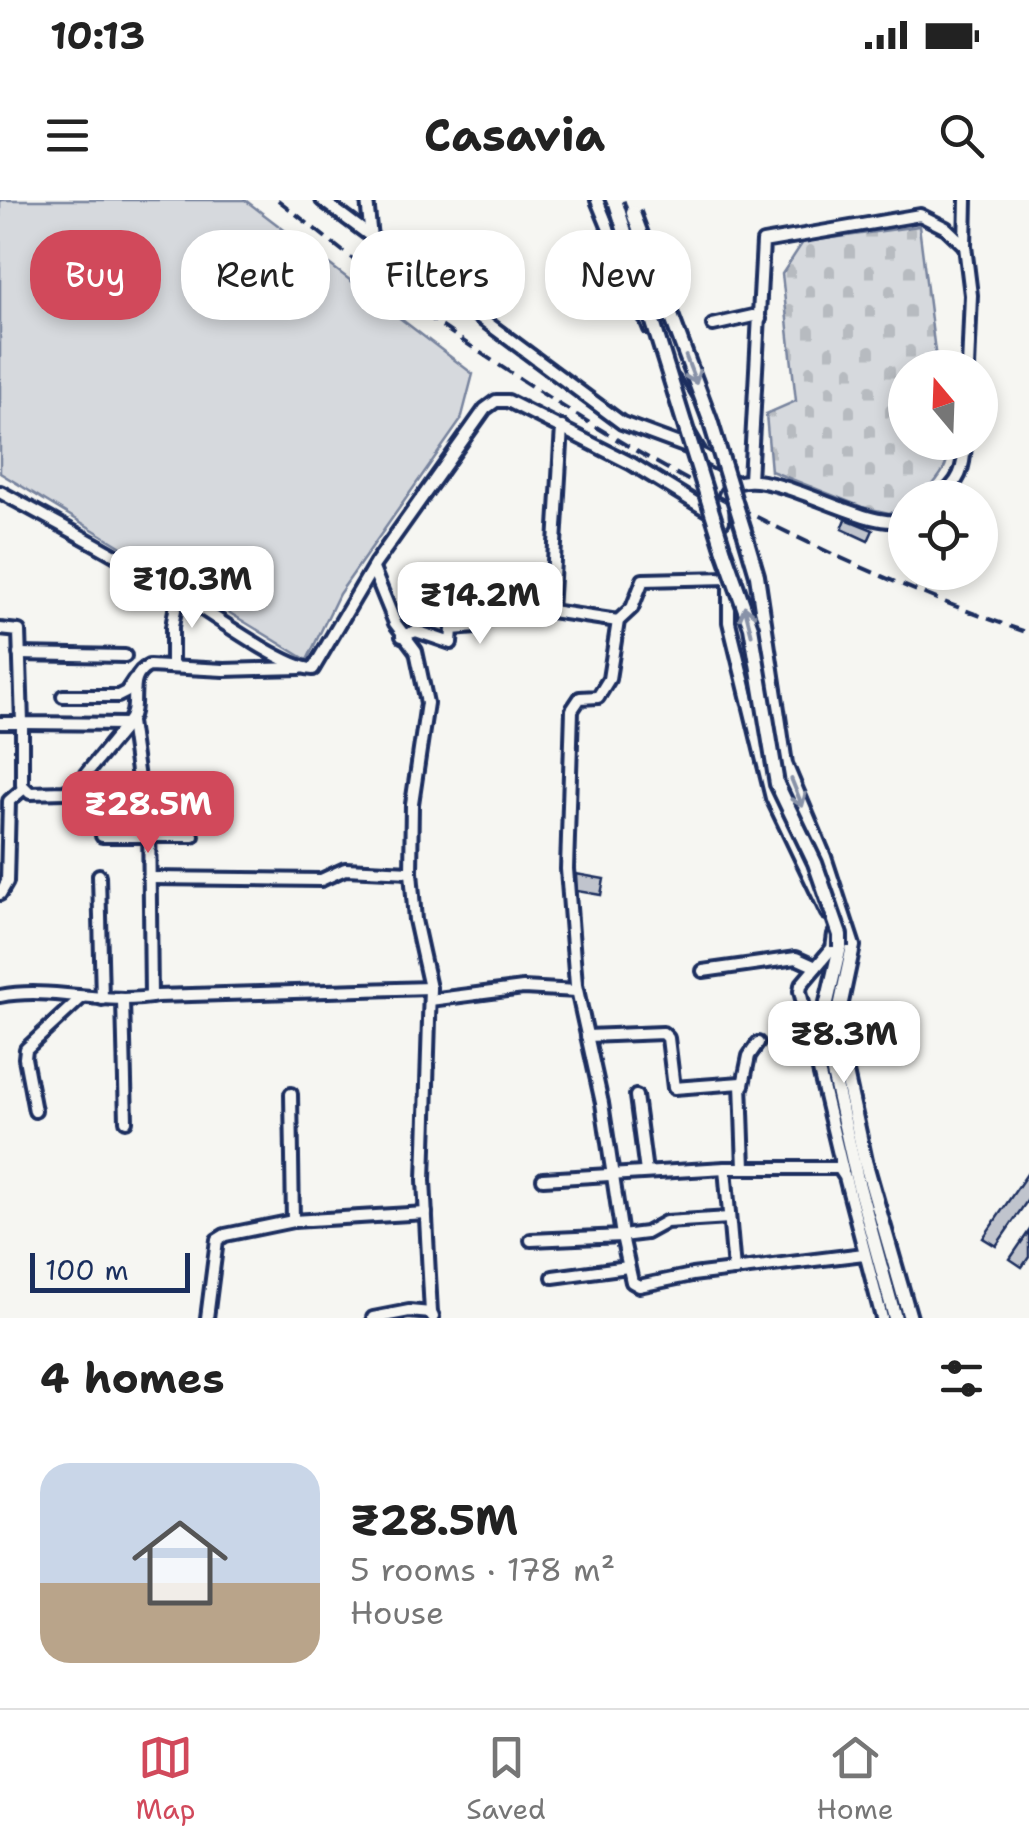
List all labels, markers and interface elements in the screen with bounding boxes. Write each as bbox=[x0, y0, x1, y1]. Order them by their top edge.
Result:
text: 10:13 bbox=[50, 10, 145, 61]
text: Casavia bbox=[424, 105, 605, 165]
icon: menu bbox=[40, 108, 95, 163]
icon: search bbox=[934, 108, 989, 163]
chip: Buy bbox=[30, 230, 161, 320]
chip: Rent bbox=[181, 230, 330, 320]
chip: Filters bbox=[350, 230, 525, 320]
chip: New bbox=[545, 230, 691, 320]
north arrow bbox=[888, 350, 998, 460]
map controls bbox=[888, 350, 998, 590]
one-way arrow bbox=[683, 355, 701, 385]
button: locate bbox=[888, 480, 998, 590]
pin: ₹10.3M bbox=[111, 546, 273, 631]
text: ₹10.3M bbox=[132, 557, 252, 600]
pin: ₹14.2M bbox=[399, 562, 561, 647]
text: ₹14.2M bbox=[420, 573, 540, 616]
one-way arrow bbox=[738, 605, 756, 637]
pin: ₹28.5M bbox=[67, 771, 229, 856]
one-way arrow bbox=[790, 777, 808, 807]
text: ₹28.5M bbox=[84, 782, 212, 825]
pin: ₹8.3M bbox=[774, 1001, 914, 1086]
text: ₹8.3M bbox=[790, 1012, 898, 1055]
scale bar bbox=[30, 1248, 190, 1292]
text: 100 m bbox=[45, 1251, 129, 1289]
text: 4 homes bbox=[40, 1350, 225, 1406]
icon: filters bbox=[934, 1351, 989, 1406]
text: ₹28.5M bbox=[350, 1492, 518, 1548]
icon: home bbox=[120, 1503, 240, 1623]
text: 5 rooms · 178 m² bbox=[350, 1548, 615, 1591]
text: House bbox=[350, 1591, 444, 1634]
tab: Map bbox=[135, 1730, 195, 1828]
tab: Saved bbox=[466, 1730, 546, 1828]
tab: Home bbox=[817, 1730, 894, 1828]

